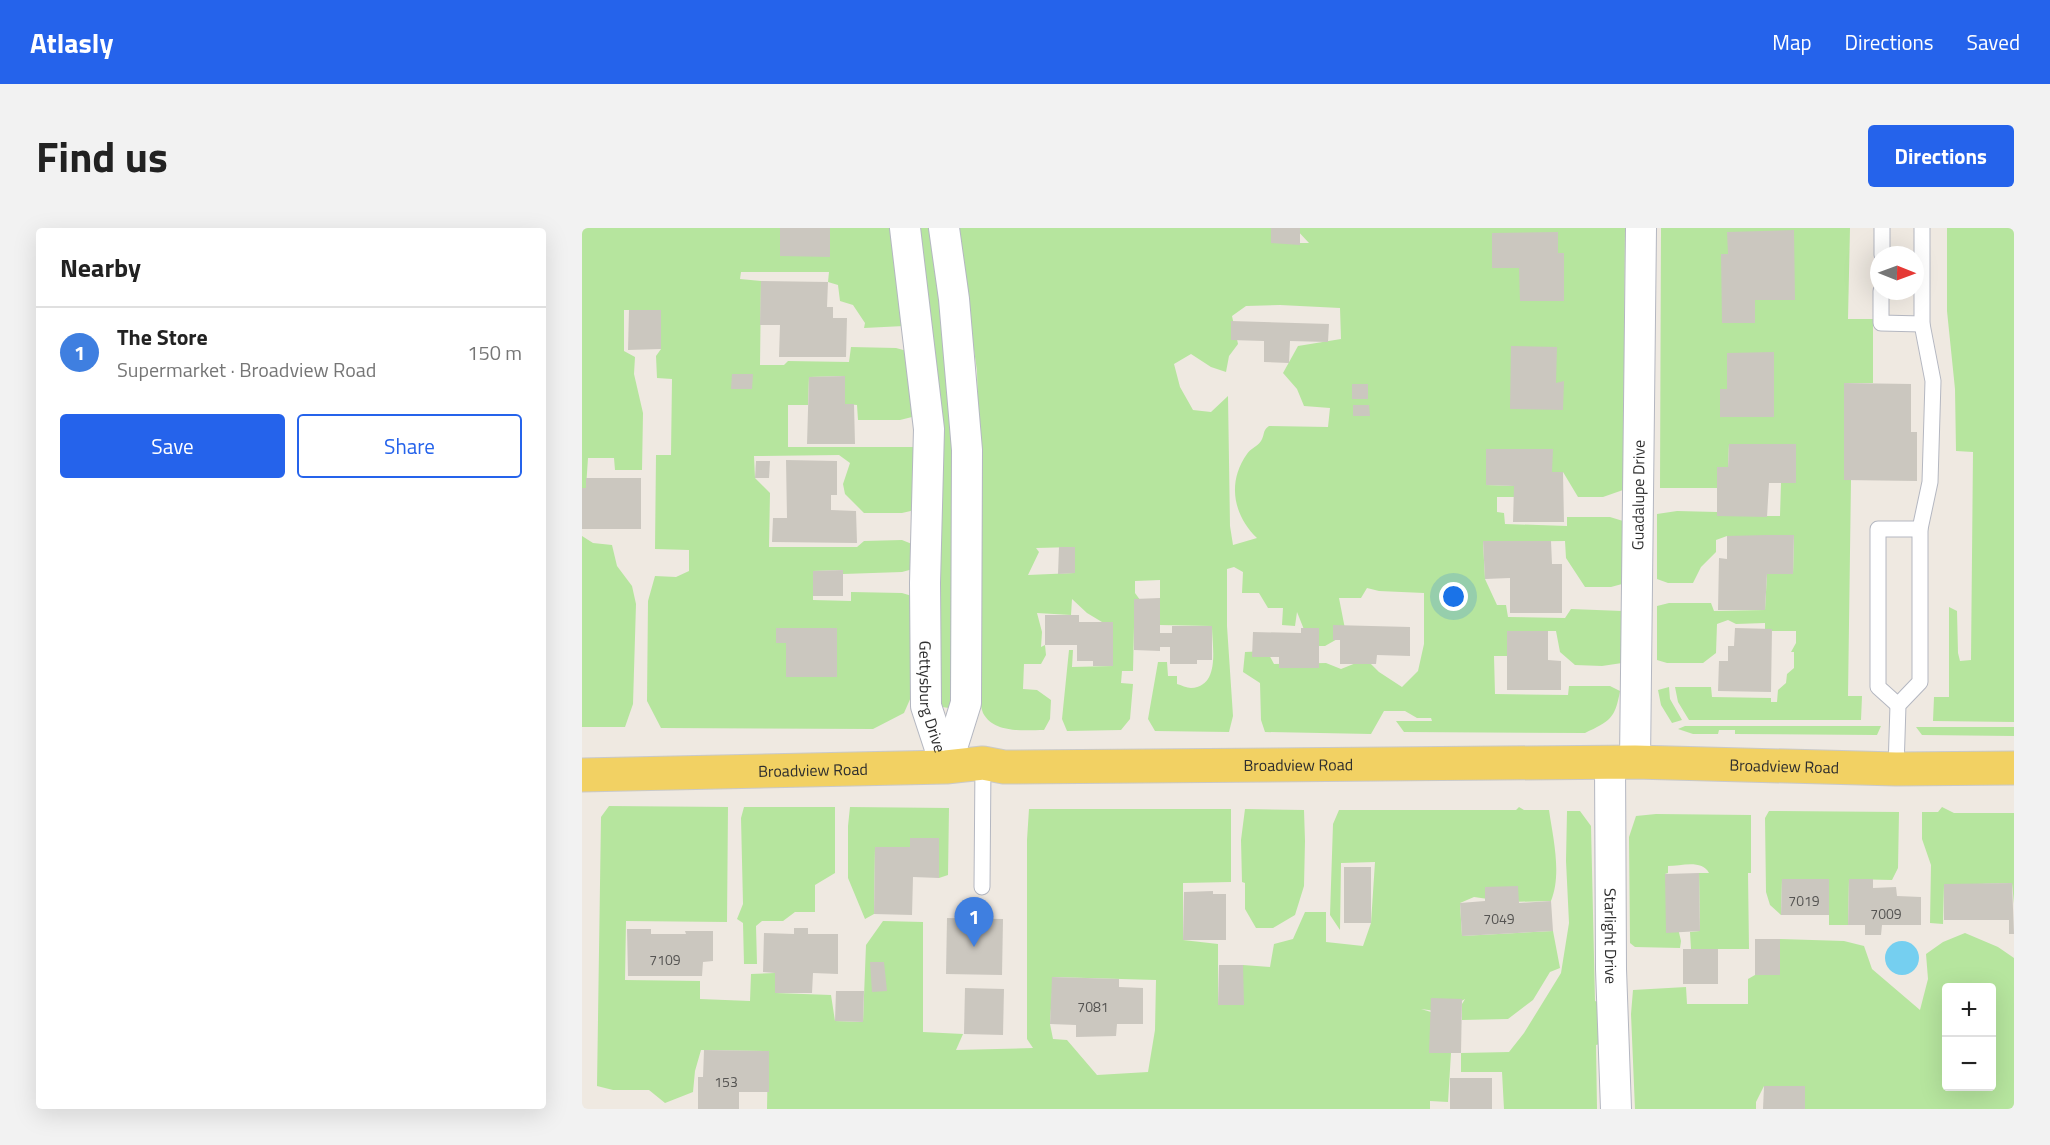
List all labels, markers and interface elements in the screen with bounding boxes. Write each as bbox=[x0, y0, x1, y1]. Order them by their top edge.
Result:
text: Atlasly bbox=[30, 21, 113, 64]
text: Map bbox=[1772, 26, 1812, 58]
text: Directions bbox=[1845, 26, 1934, 58]
text: Saved bbox=[1967, 26, 2020, 58]
text: Find us bbox=[36, 124, 168, 188]
button: Directions bbox=[1868, 125, 2014, 187]
north arrow bbox=[1870, 246, 1924, 300]
text: Nearby bbox=[60, 248, 141, 287]
text: The Store bbox=[117, 320, 208, 354]
text: 1 bbox=[74, 337, 85, 368]
text: 150 m bbox=[467, 337, 522, 368]
text: Supermarket · Broadview Road bbox=[117, 354, 376, 385]
button: Save bbox=[60, 414, 285, 478]
button: Share bbox=[297, 414, 522, 478]
street label: Guadalupe Drive bbox=[1625, 440, 1651, 550]
your location bbox=[1439, 582, 1468, 611]
street label: Gettysburg Drive bbox=[913, 641, 952, 756]
street label: Broadview Road bbox=[1243, 752, 1353, 777]
street label: Broadview Road bbox=[1729, 753, 1839, 779]
street label: Broadview Road bbox=[758, 757, 868, 783]
street label: Starlight Drive bbox=[1599, 888, 1624, 984]
house number: 7019 bbox=[1788, 890, 1820, 911]
pin: 1 bbox=[954, 898, 994, 947]
house number: 7009 bbox=[1870, 903, 1902, 924]
house number: 7049 bbox=[1483, 908, 1515, 929]
house number: 7109 bbox=[649, 949, 681, 970]
map controls bbox=[1942, 983, 1996, 1091]
button: + bbox=[1942, 983, 1996, 1037]
house number: 7081 bbox=[1077, 996, 1109, 1017]
button: − bbox=[1942, 1037, 1996, 1091]
house number: 153 bbox=[714, 1071, 738, 1092]

